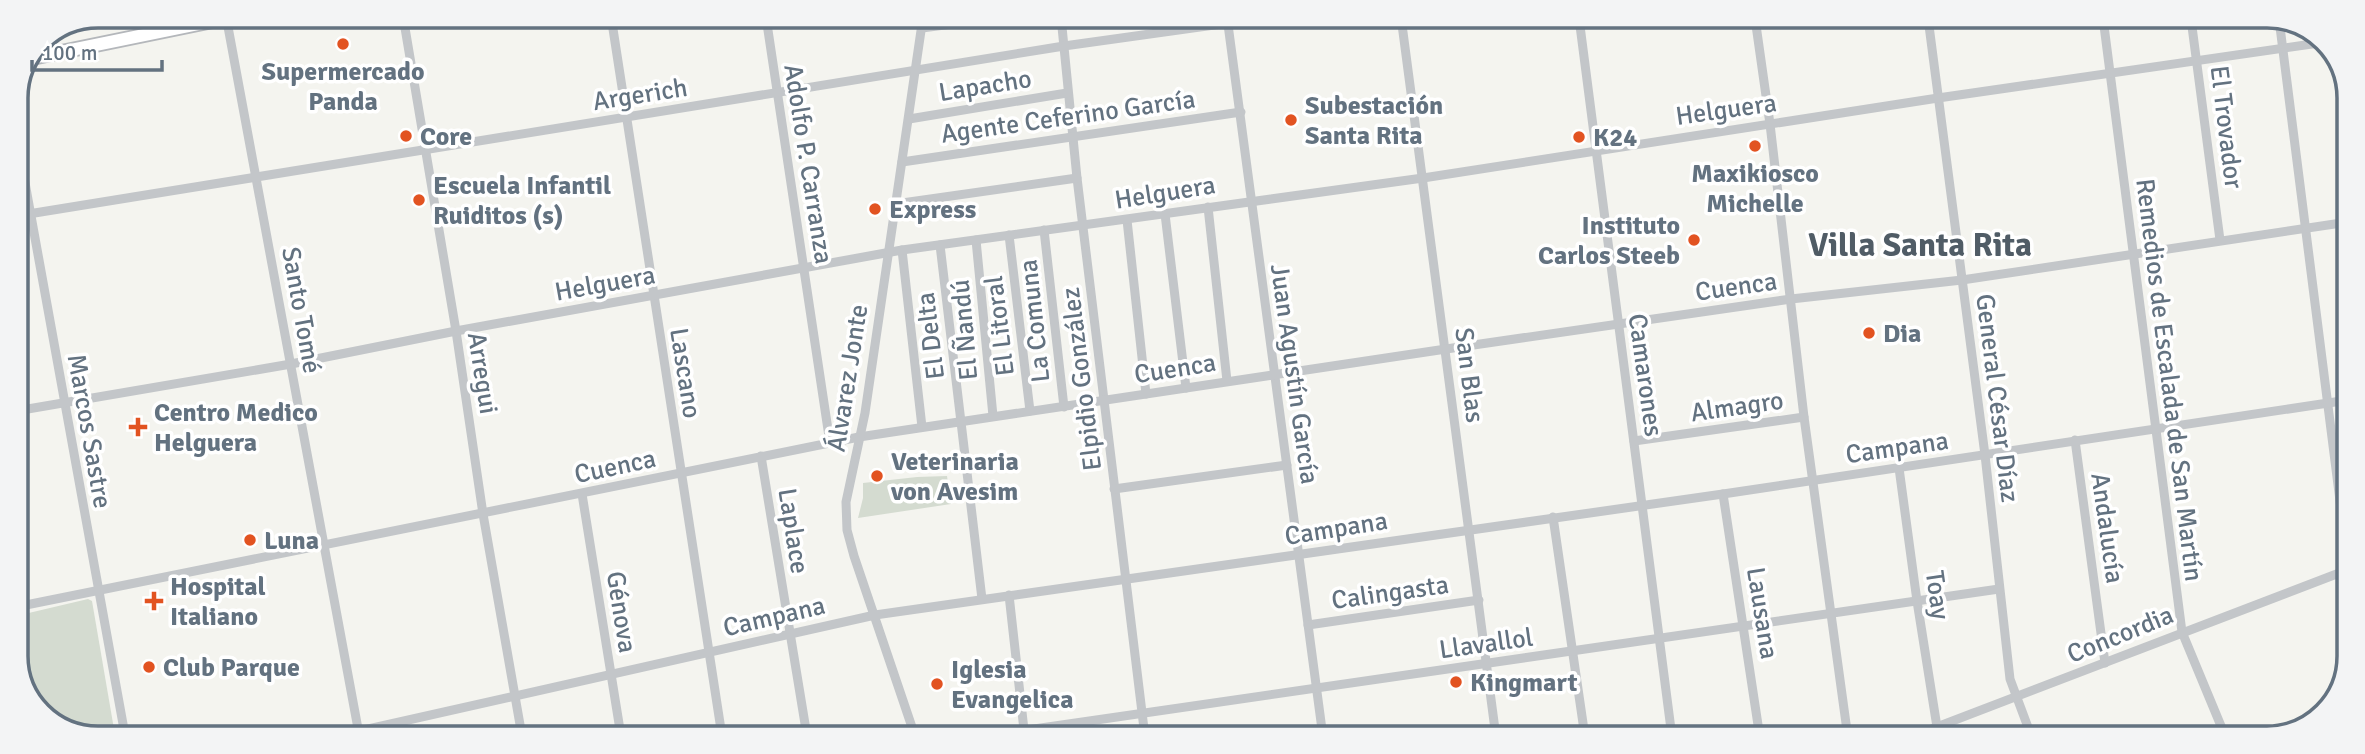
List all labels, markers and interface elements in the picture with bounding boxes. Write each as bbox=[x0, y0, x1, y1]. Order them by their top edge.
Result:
scale bar bbox=[32, 28, 161, 72]
marker: Supermercado Panda bbox=[335, 36, 351, 52]
text: 100 m bbox=[42, 40, 97, 66]
place label: Supermercado Panda bbox=[262, 56, 425, 118]
street label: Adolfo P. Carranza bbox=[776, 62, 840, 266]
street label: Lapacho bbox=[937, 63, 1034, 109]
street label: El Trovador bbox=[2203, 64, 2249, 191]
street label: Argerich bbox=[591, 72, 690, 118]
street label: Agente Ceferino García bbox=[939, 83, 1197, 151]
street label: Helguera bbox=[1674, 87, 1779, 133]
place label: Subestación Santa Rita bbox=[1305, 90, 1443, 152]
marker: Subestación Santa Rita bbox=[1283, 112, 1299, 128]
place label: Core bbox=[420, 121, 472, 153]
place label: K24 bbox=[1593, 122, 1637, 154]
marker: Core bbox=[398, 128, 414, 144]
marker: K24 bbox=[1571, 129, 1587, 145]
marker: Maxikiosco Michelle bbox=[1747, 138, 1763, 154]
place label: Maxikiosco Michelle bbox=[1691, 158, 1819, 220]
street label: Helguera bbox=[1113, 169, 1218, 217]
place label: Escuela Infantil Ruiditos (s) bbox=[433, 170, 611, 232]
street label: Remedios de Escalada de San Martín bbox=[2128, 177, 2210, 583]
marker: Escuela Infantil Ruiditos (s) bbox=[411, 192, 427, 208]
place label: Express bbox=[889, 194, 976, 226]
marker: Express bbox=[867, 201, 883, 217]
place label: Instituto Carlos Steeb bbox=[1538, 210, 1680, 272]
district label: Villa Santa Rita bbox=[1808, 225, 2032, 266]
marker: Instituto Carlos Steeb bbox=[1686, 232, 1702, 248]
street label: Santo Tomé bbox=[274, 244, 328, 376]
street label: La Comuna bbox=[1013, 258, 1057, 384]
street label: Helguera bbox=[552, 259, 658, 309]
street label: Juan Agustín García bbox=[1263, 262, 1325, 486]
street label: Cuenca bbox=[1693, 265, 1779, 309]
street label: El Litoral bbox=[978, 274, 1022, 378]
street label: El Ñandú bbox=[945, 278, 985, 382]
street label: Elpidio González bbox=[1055, 285, 1109, 472]
street label: El Delta bbox=[910, 291, 952, 381]
street label: General César Díaz bbox=[1968, 292, 2026, 504]
street label: Álvarez Jonte bbox=[821, 302, 875, 454]
street label: Camarones bbox=[1621, 312, 1669, 439]
place label: Dia bbox=[1883, 318, 1921, 350]
marker: Dia bbox=[1861, 325, 1877, 341]
street label: Lascano bbox=[662, 326, 708, 421]
street label: San Blas bbox=[1447, 326, 1491, 424]
street label: Arregui bbox=[460, 330, 504, 416]
street label: Cuenca bbox=[1132, 347, 1218, 391]
street label: Marcos Sastre bbox=[60, 351, 118, 511]
street label: Almagro bbox=[1689, 385, 1786, 429]
place label: Centro Medico Helguera bbox=[154, 397, 318, 459]
marker: Centro Medico Helguera bbox=[128, 417, 148, 437]
street label: Campana bbox=[1844, 425, 1951, 471]
street label: Cuenca bbox=[572, 443, 659, 491]
place label: Veterinaria von Avesim bbox=[890, 446, 1019, 508]
marker: Veterinaria von Avesim bbox=[869, 468, 885, 484]
street label: Andalucía bbox=[2083, 471, 2131, 585]
street label: Laplace bbox=[770, 486, 816, 576]
street label: Campana bbox=[1282, 505, 1390, 553]
place label: Luna bbox=[264, 525, 319, 557]
marker: Luna bbox=[242, 532, 258, 548]
street label: Lausana bbox=[1739, 565, 1785, 661]
street label: Génova bbox=[599, 569, 643, 655]
street label: Calingasta bbox=[1329, 569, 1451, 617]
street label: Toay bbox=[1918, 569, 1956, 622]
place label: Hospital Italiano bbox=[170, 571, 266, 633]
street label: Campana bbox=[720, 590, 828, 644]
marker: Hospital Italiano bbox=[144, 591, 164, 611]
street label: Concordia bbox=[2062, 599, 2178, 671]
street label: Llavallol bbox=[1437, 622, 1535, 666]
place label: Club Parque bbox=[163, 652, 300, 684]
place label: Iglesia Evangelica bbox=[951, 654, 1074, 716]
marker: Club Parque bbox=[141, 659, 157, 675]
place label: Kingmart bbox=[1470, 667, 1578, 699]
marker: Kingmart bbox=[1448, 674, 1464, 690]
marker: Iglesia Evangelica bbox=[929, 676, 945, 692]

